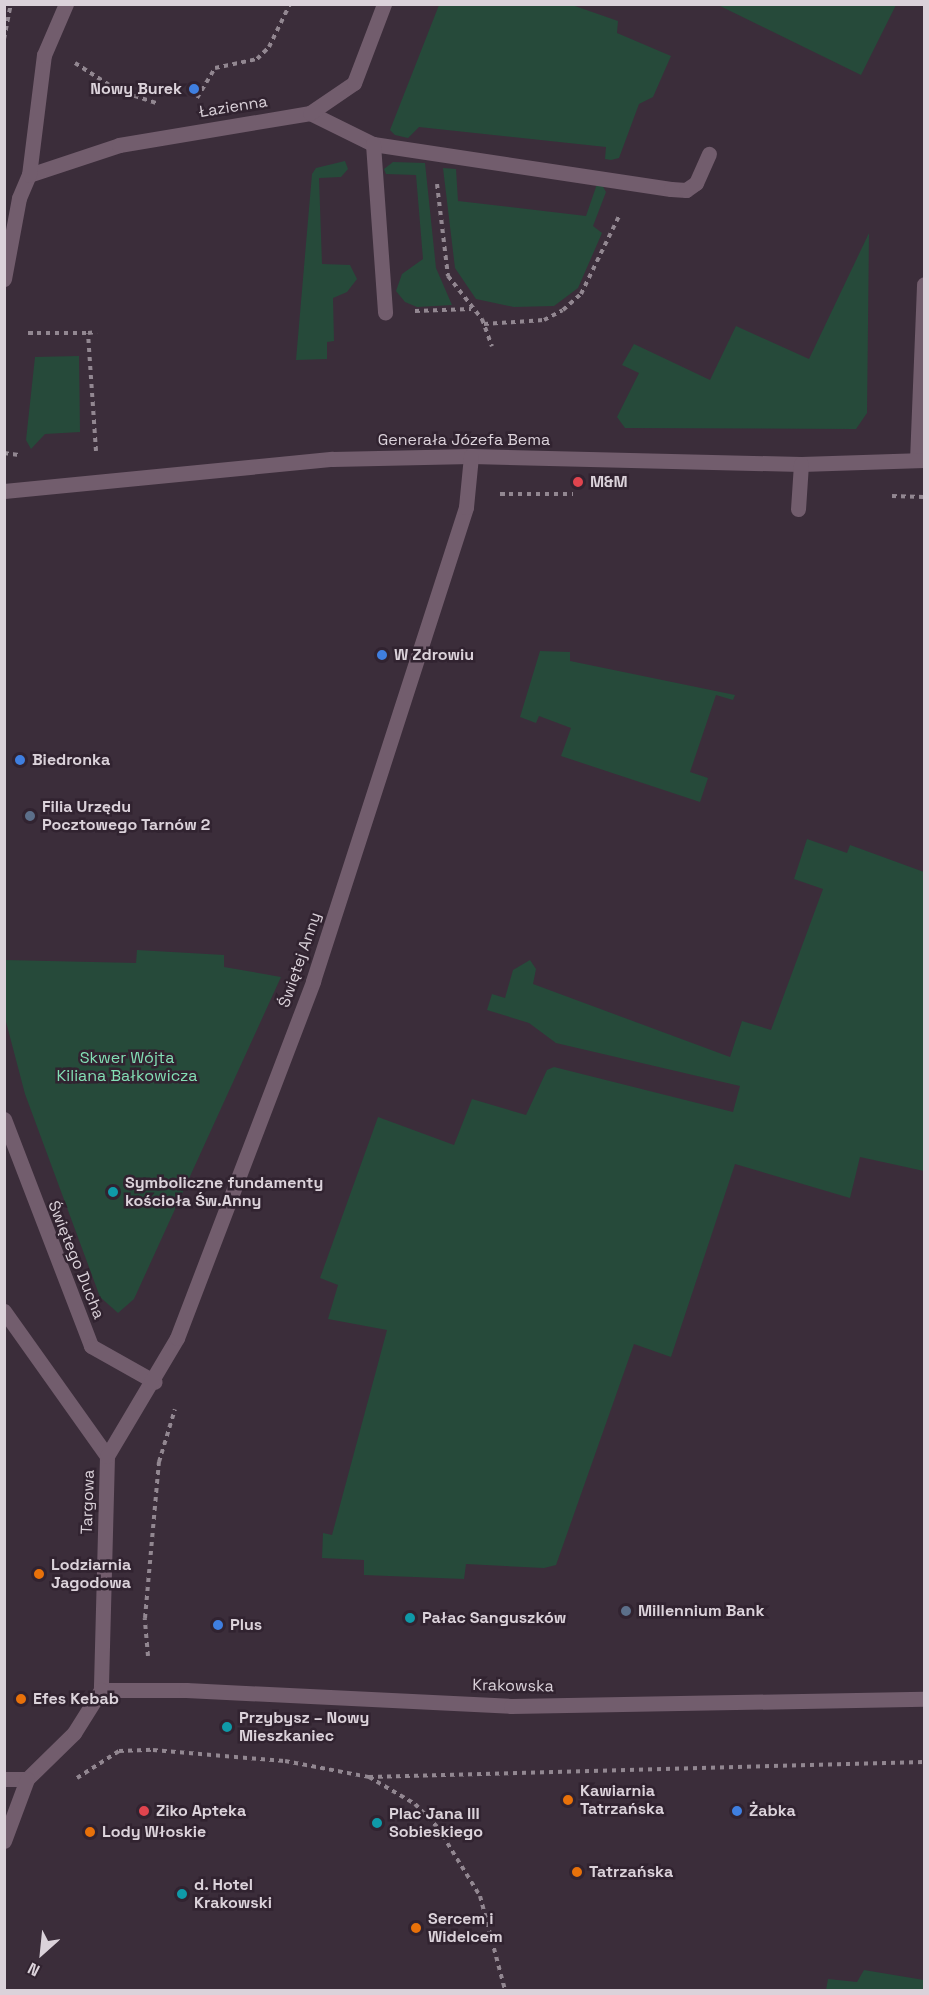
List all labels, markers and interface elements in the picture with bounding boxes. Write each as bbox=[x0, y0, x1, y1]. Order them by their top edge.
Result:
place label: Nowy Burek bbox=[90, 79, 182, 99]
marker: Nowy Burek bbox=[187, 82, 201, 96]
street label: Łazienna bbox=[197, 92, 269, 122]
street label: Generała Józefa Bema bbox=[378, 430, 550, 450]
place label: M&M bbox=[590, 472, 628, 492]
marker: M&M bbox=[571, 475, 585, 489]
place label: W Zdrowiu bbox=[394, 645, 474, 665]
marker: W Zdrowiu bbox=[375, 648, 389, 662]
place label: Biedronka bbox=[32, 750, 110, 770]
marker: Biedronka bbox=[13, 753, 27, 767]
place label: Filia Urzędu Pocztowego Tarnów 2 bbox=[42, 797, 211, 835]
marker: Filia Urzędu Pocztowego Tarnów 2 bbox=[23, 809, 37, 823]
street label: Świętej Anny bbox=[275, 910, 325, 1010]
park label: Skwer Wójta Kiliana Bałkowicza bbox=[57, 1048, 197, 1086]
place label: Symboliczne fundamenty kościoła Św.Anny bbox=[125, 1173, 323, 1211]
marker: Symboliczne fundamenty kościoła Św.Anny bbox=[106, 1185, 120, 1199]
street label: Świętego Ducha bbox=[44, 1198, 108, 1322]
street label: Targowa bbox=[77, 1469, 99, 1535]
place label: Lodziarnia Jagodowa bbox=[51, 1555, 131, 1593]
marker: Lodziarnia Jagodowa bbox=[32, 1567, 46, 1581]
place label: Millennium Bank bbox=[638, 1601, 764, 1621]
marker: Millennium Bank bbox=[619, 1604, 633, 1618]
place label: Pałac Sanguszków bbox=[422, 1608, 566, 1628]
marker: Pałac Sanguszków bbox=[403, 1611, 417, 1625]
place label: Plus bbox=[230, 1615, 262, 1635]
marker: Plus bbox=[211, 1618, 225, 1632]
street label: Krakowska bbox=[472, 1676, 554, 1696]
place label: Efes Kebab bbox=[33, 1689, 119, 1709]
marker: Efes Kebab bbox=[14, 1692, 28, 1706]
place label: Przybysz – Nowy Mieszkaniec bbox=[239, 1708, 370, 1746]
marker: Przybysz – Nowy Mieszkaniec bbox=[220, 1720, 234, 1734]
place label: Kawiarnia Tatrzańska bbox=[580, 1781, 664, 1819]
marker: Kawiarnia Tatrzańska bbox=[561, 1793, 575, 1807]
place label: Ziko Apteka bbox=[156, 1801, 246, 1821]
place label: Żabka bbox=[749, 1801, 796, 1821]
marker: Ziko Apteka bbox=[137, 1804, 151, 1818]
place label: Plac Jana III Sobieskiego bbox=[389, 1804, 483, 1842]
marker: Żabka bbox=[730, 1804, 744, 1818]
marker: Plac Jana III Sobieskiego bbox=[370, 1816, 384, 1830]
place label: Lody Włoskie bbox=[102, 1822, 206, 1842]
marker: Lody Włoskie bbox=[83, 1825, 97, 1839]
place label: Tatrzańska bbox=[589, 1862, 673, 1882]
marker: Tatrzańska bbox=[570, 1865, 584, 1879]
place label: d. Hotel Krakowski bbox=[194, 1875, 272, 1913]
marker: d. Hotel Krakowski bbox=[175, 1887, 189, 1901]
place label: Sercem i Widelcem bbox=[428, 1909, 503, 1947]
marker: Sercem i Widelcem bbox=[409, 1921, 423, 1935]
north arrow bbox=[12, 1923, 72, 1983]
text: N bbox=[24, 1958, 43, 1981]

